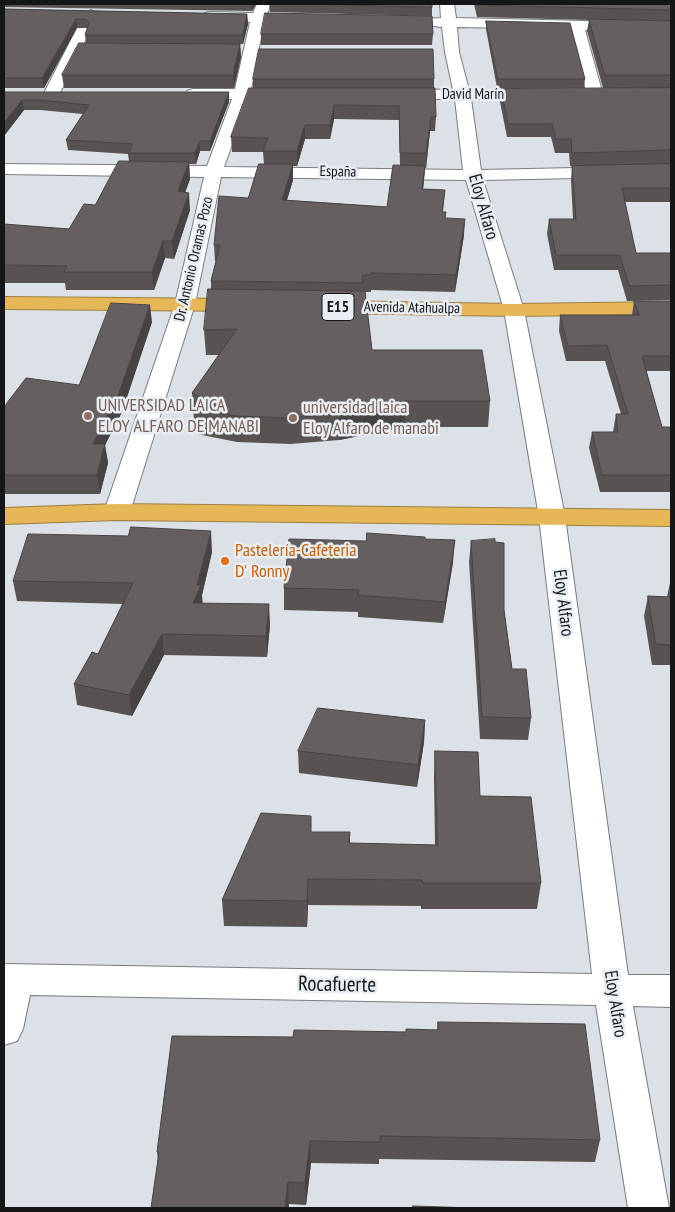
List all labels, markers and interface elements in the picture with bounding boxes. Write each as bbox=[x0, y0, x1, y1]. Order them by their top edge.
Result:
street label: David Marín bbox=[442, 86, 504, 104]
street label: España bbox=[320, 163, 356, 181]
street label: Eloy Alfaro bbox=[463, 172, 503, 242]
street label: Dr. Antonio Oramas Pozo bbox=[171, 195, 217, 323]
road number: E15 bbox=[322, 294, 354, 320]
street label: Avenida Atahualpa bbox=[364, 298, 460, 318]
place label: UNIVERSIDAD LAICA ELOY ALFARO DE MANABI bbox=[98, 395, 259, 438]
place label: universidad laica Eloy Alfaro de manabi bbox=[303, 397, 439, 439]
marker: UNIVERSIDAD LAICA ELOY ALFARO DE MANABI bbox=[82, 410, 94, 422]
marker: universidad laica Eloy Alfaro de manabi bbox=[287, 412, 299, 424]
place label: Pastelería-Cafeteria D' Ronny bbox=[235, 540, 356, 582]
marker: Pastelería-Cafeteria D' Ronny bbox=[219, 555, 231, 567]
street label: Eloy Alfaro bbox=[548, 568, 578, 638]
street label: Eloy Alfaro bbox=[599, 969, 631, 1039]
street label: Rocafuerte bbox=[298, 972, 376, 998]

